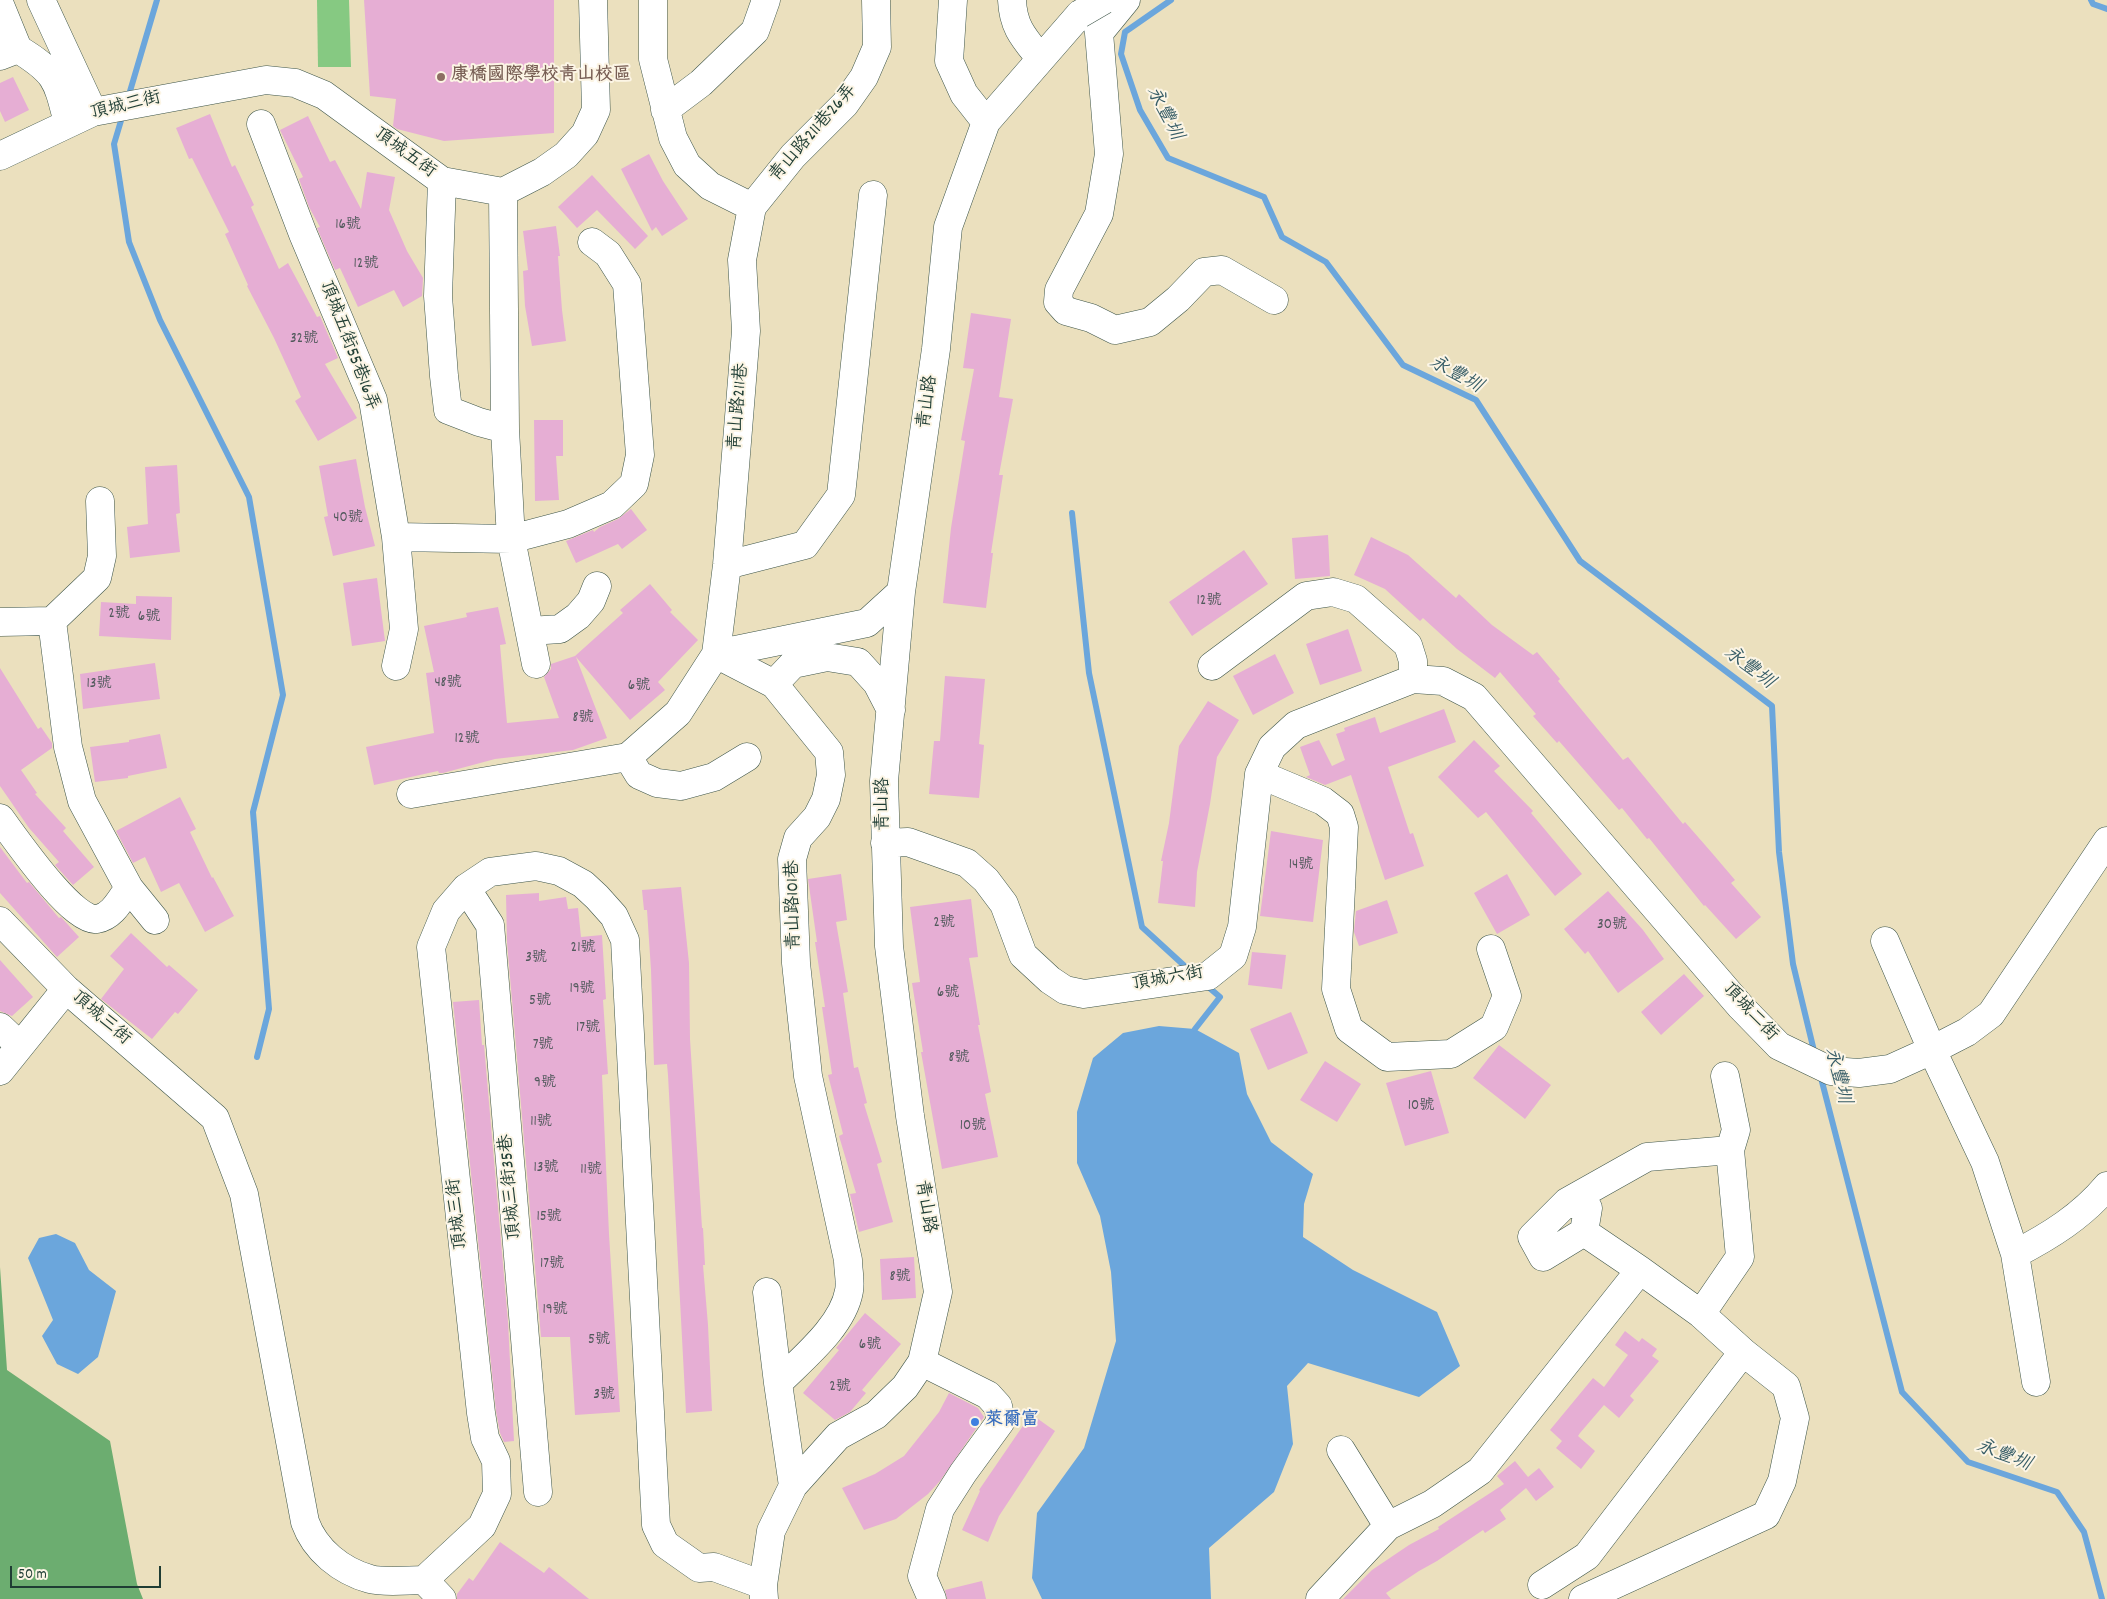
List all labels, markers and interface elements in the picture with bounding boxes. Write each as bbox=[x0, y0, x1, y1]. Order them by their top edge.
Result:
place label: 康橋國際學校青山校區 bbox=[451, 66, 631, 88]
marker: 康橋國際學校青山校區 bbox=[435, 71, 447, 83]
street label: 青山路211巷26弄 bbox=[766, 81, 862, 187]
water label: 永豐圳 bbox=[1140, 83, 1186, 145]
street label: 頂城三街 bbox=[88, 88, 164, 126]
street label: 頂城五街 bbox=[369, 124, 439, 184]
house number: 16號 bbox=[335, 217, 361, 235]
house number: 12號 bbox=[354, 256, 378, 274]
street label: 頂城五街55巷16弄 bbox=[313, 278, 383, 414]
house number: 32號 bbox=[290, 331, 318, 349]
water label: 永豐圳 bbox=[1425, 352, 1485, 400]
street label: 青山路211巷 bbox=[725, 362, 755, 452]
street label: 青山路 bbox=[915, 374, 943, 430]
house number: 40號 bbox=[333, 510, 363, 528]
house number: 12號 bbox=[1197, 593, 1221, 611]
house number: 2號 bbox=[108, 606, 130, 624]
house number: 6號 bbox=[138, 609, 160, 627]
water label: 永豐圳 bbox=[1718, 643, 1778, 695]
house number: 48號 bbox=[434, 675, 462, 693]
house number: 13號 bbox=[87, 676, 111, 694]
house number: 6號 bbox=[628, 678, 650, 696]
house number: 8號 bbox=[572, 710, 594, 728]
house number: 12號 bbox=[455, 731, 479, 749]
street label: 青山路 bbox=[874, 777, 896, 831]
house number: 14號 bbox=[1289, 857, 1313, 875]
street label: 青山路101巷 bbox=[783, 860, 807, 950]
house number: 2號 bbox=[933, 915, 955, 933]
house number: 30號 bbox=[1597, 917, 1627, 935]
house number: 21號 bbox=[571, 940, 595, 958]
house number: 3號 bbox=[525, 950, 547, 968]
street label: 頂城六街 bbox=[1131, 963, 1205, 997]
street label: 頂城二街 bbox=[1717, 979, 1781, 1047]
house number: 19號 bbox=[569, 981, 595, 999]
house number: 6號 bbox=[937, 985, 959, 1003]
street label: 頂城三街 bbox=[66, 987, 134, 1051]
house number: 5號 bbox=[529, 993, 551, 1011]
house number: 17號 bbox=[576, 1020, 600, 1038]
house number: 7號 bbox=[533, 1037, 553, 1055]
water label: 永豐圳 bbox=[1818, 1046, 1854, 1106]
house number: 8號 bbox=[948, 1050, 970, 1068]
house number: 9號 bbox=[534, 1075, 556, 1093]
house number: 10號 bbox=[1408, 1098, 1434, 1116]
house number: 11號 bbox=[530, 1114, 552, 1132]
house number: 10號 bbox=[960, 1118, 986, 1136]
street label: 頂城三街35巷 bbox=[497, 1133, 527, 1241]
house number: 13號 bbox=[534, 1160, 558, 1178]
house number: 11號 bbox=[580, 1162, 602, 1180]
street label: 頂城三街 bbox=[444, 1177, 474, 1251]
street label: 青山路 bbox=[909, 1179, 939, 1235]
house number: 15號 bbox=[536, 1209, 562, 1227]
house number: 17號 bbox=[540, 1256, 564, 1274]
house number: 8號 bbox=[889, 1269, 911, 1287]
house number: 19號 bbox=[542, 1302, 568, 1320]
house number: 5號 bbox=[588, 1332, 610, 1350]
house number: 6號 bbox=[859, 1337, 881, 1355]
house number: 2號 bbox=[829, 1379, 851, 1397]
house number: 3號 bbox=[593, 1387, 615, 1405]
place label: 萊爾富 bbox=[985, 1411, 1039, 1433]
marker: 萊爾富 bbox=[969, 1416, 981, 1428]
water label: 永豐圳 bbox=[1972, 1436, 2034, 1478]
scale bar bbox=[12, 1556, 164, 1588]
text: 50 m bbox=[18, 1564, 47, 1586]

